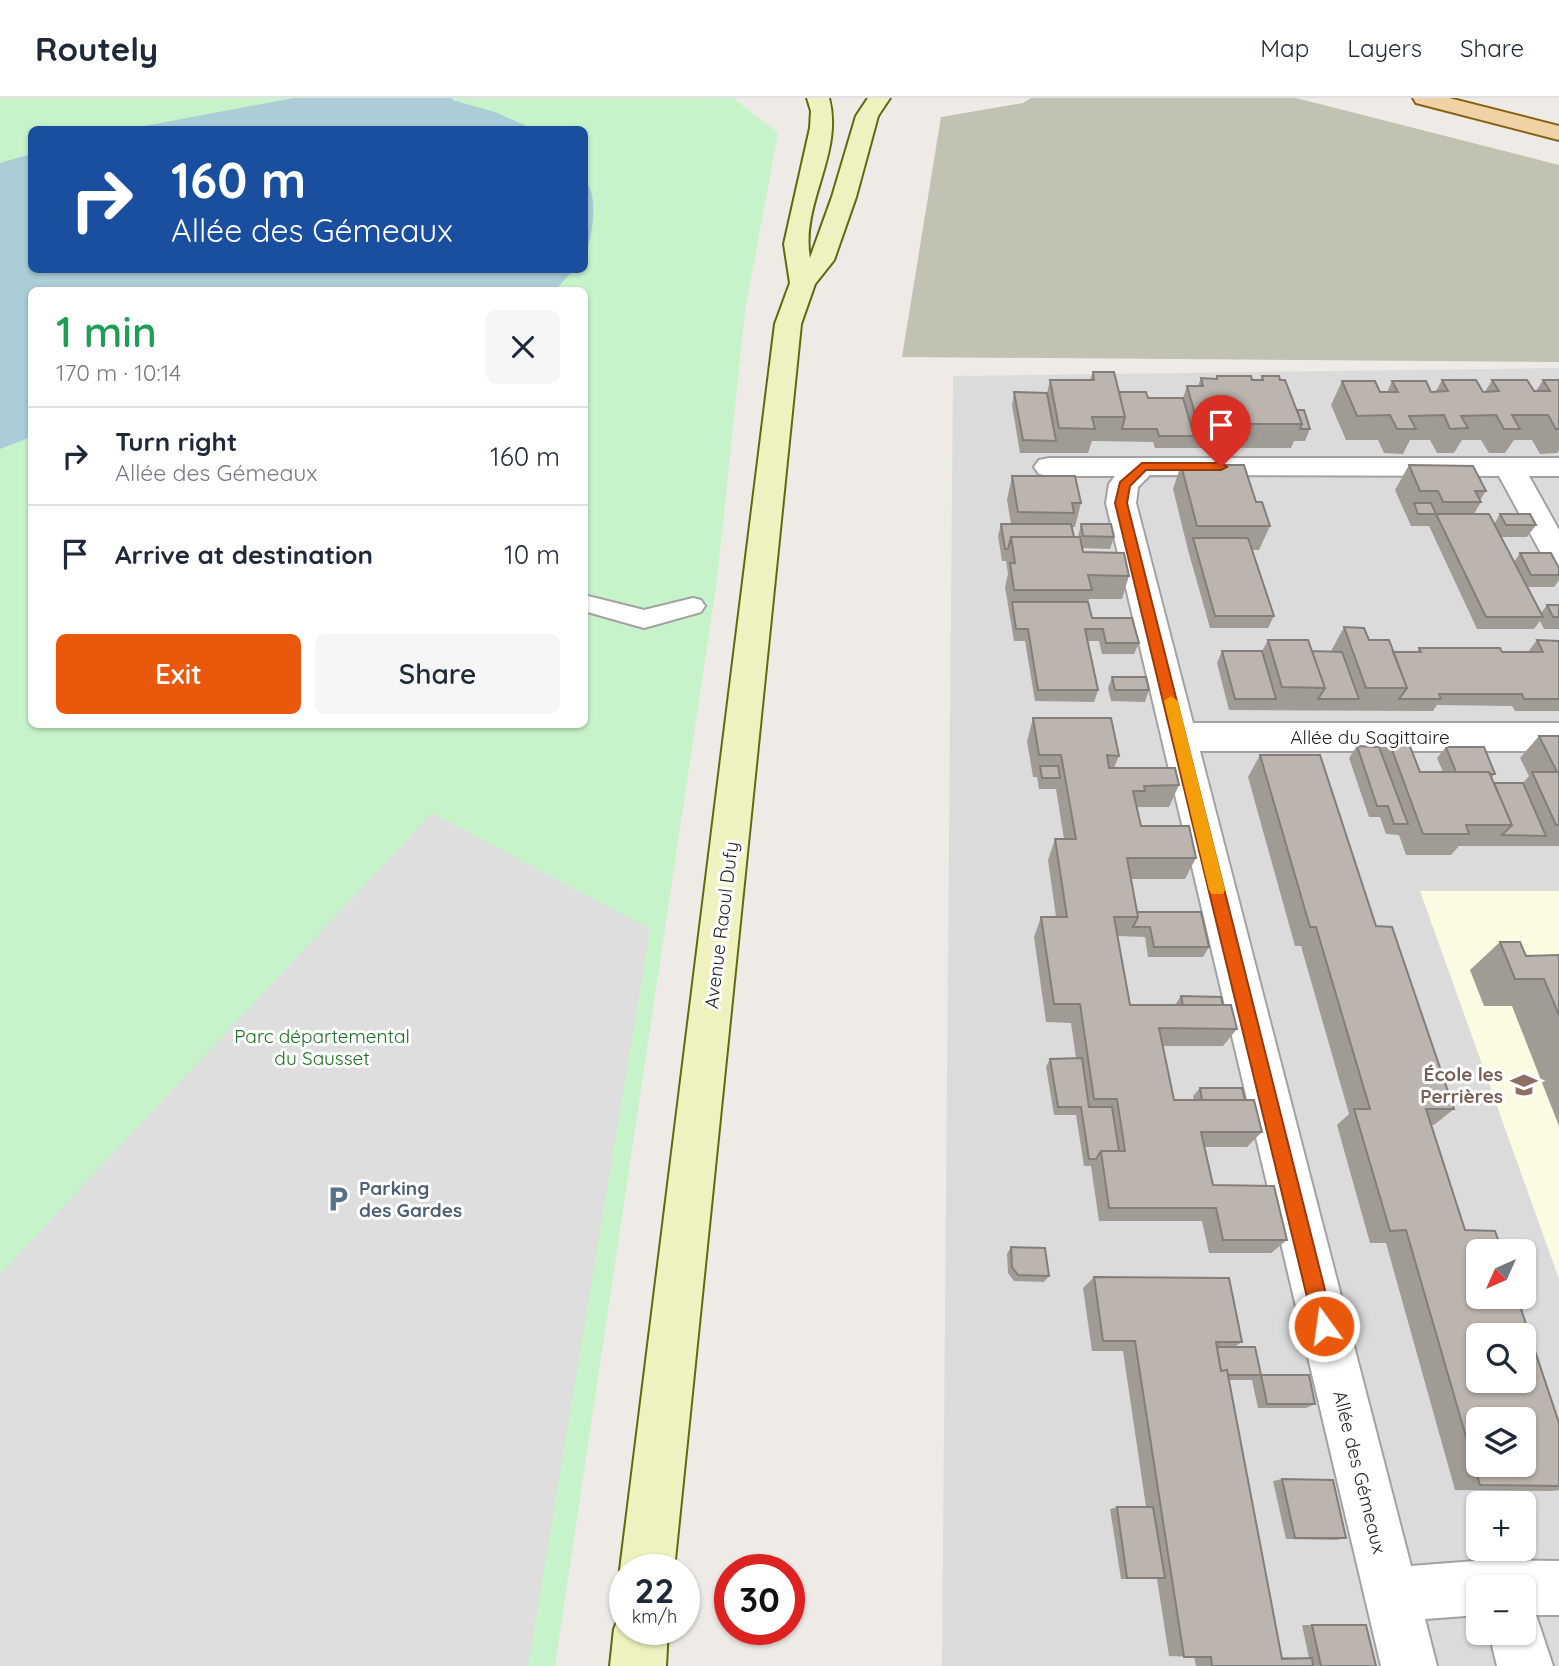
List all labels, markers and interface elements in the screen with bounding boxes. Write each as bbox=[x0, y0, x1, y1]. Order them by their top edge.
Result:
text: Routely bbox=[35, 28, 158, 69]
text: Map bbox=[1260, 33, 1309, 63]
text: Layers bbox=[1347, 33, 1422, 63]
text: Share bbox=[1460, 33, 1524, 63]
text: 160 m bbox=[171, 149, 306, 210]
icon: right bbox=[56, 154, 147, 245]
text: Allée des Gémeaux bbox=[171, 210, 453, 250]
text: 1 min bbox=[56, 305, 157, 358]
button: close bbox=[486, 310, 560, 384]
text: 170 m · 10:14 bbox=[56, 358, 181, 387]
pin bbox=[1191, 395, 1251, 467]
icon: arrive bbox=[1202, 406, 1240, 444]
text: Turn right bbox=[115, 425, 237, 458]
icon: right bbox=[56, 437, 94, 475]
text: 160 m bbox=[490, 440, 560, 473]
text: Allée des Gémeaux bbox=[115, 458, 317, 487]
icon: arrive bbox=[56, 535, 94, 573]
text: Arrive at destination bbox=[115, 538, 373, 571]
text: 10 m bbox=[504, 538, 560, 571]
button: Exit bbox=[56, 634, 301, 714]
button: Share bbox=[315, 634, 560, 714]
street label: Allée du Sagittaire bbox=[1290, 725, 1450, 749]
street label: Avenue Raoul Dufy bbox=[699, 840, 743, 1010]
park label: Parc départemental du Sausset bbox=[234, 1024, 410, 1070]
place label: École les Perrières bbox=[1420, 1062, 1503, 1108]
school or university icon: École les Perrières bbox=[1509, 1070, 1539, 1100]
place label: Parking des Gardes bbox=[359, 1176, 462, 1222]
parking icon: Parking des Gardes bbox=[323, 1184, 353, 1214]
north arrow bbox=[1466, 1239, 1536, 1309]
map controls bbox=[1466, 1239, 1536, 1645]
position arrow bbox=[1287, 1289, 1361, 1363]
button: search bbox=[1466, 1323, 1536, 1393]
street label: Allée des Gémeaux bbox=[1328, 1388, 1392, 1556]
button: layers bbox=[1466, 1407, 1536, 1477]
button: + bbox=[1466, 1491, 1536, 1561]
speed limit sign: 30 bbox=[714, 1554, 805, 1645]
text: 22 bbox=[635, 1568, 674, 1612]
button: − bbox=[1466, 1575, 1536, 1645]
text: km/h bbox=[632, 1605, 677, 1628]

